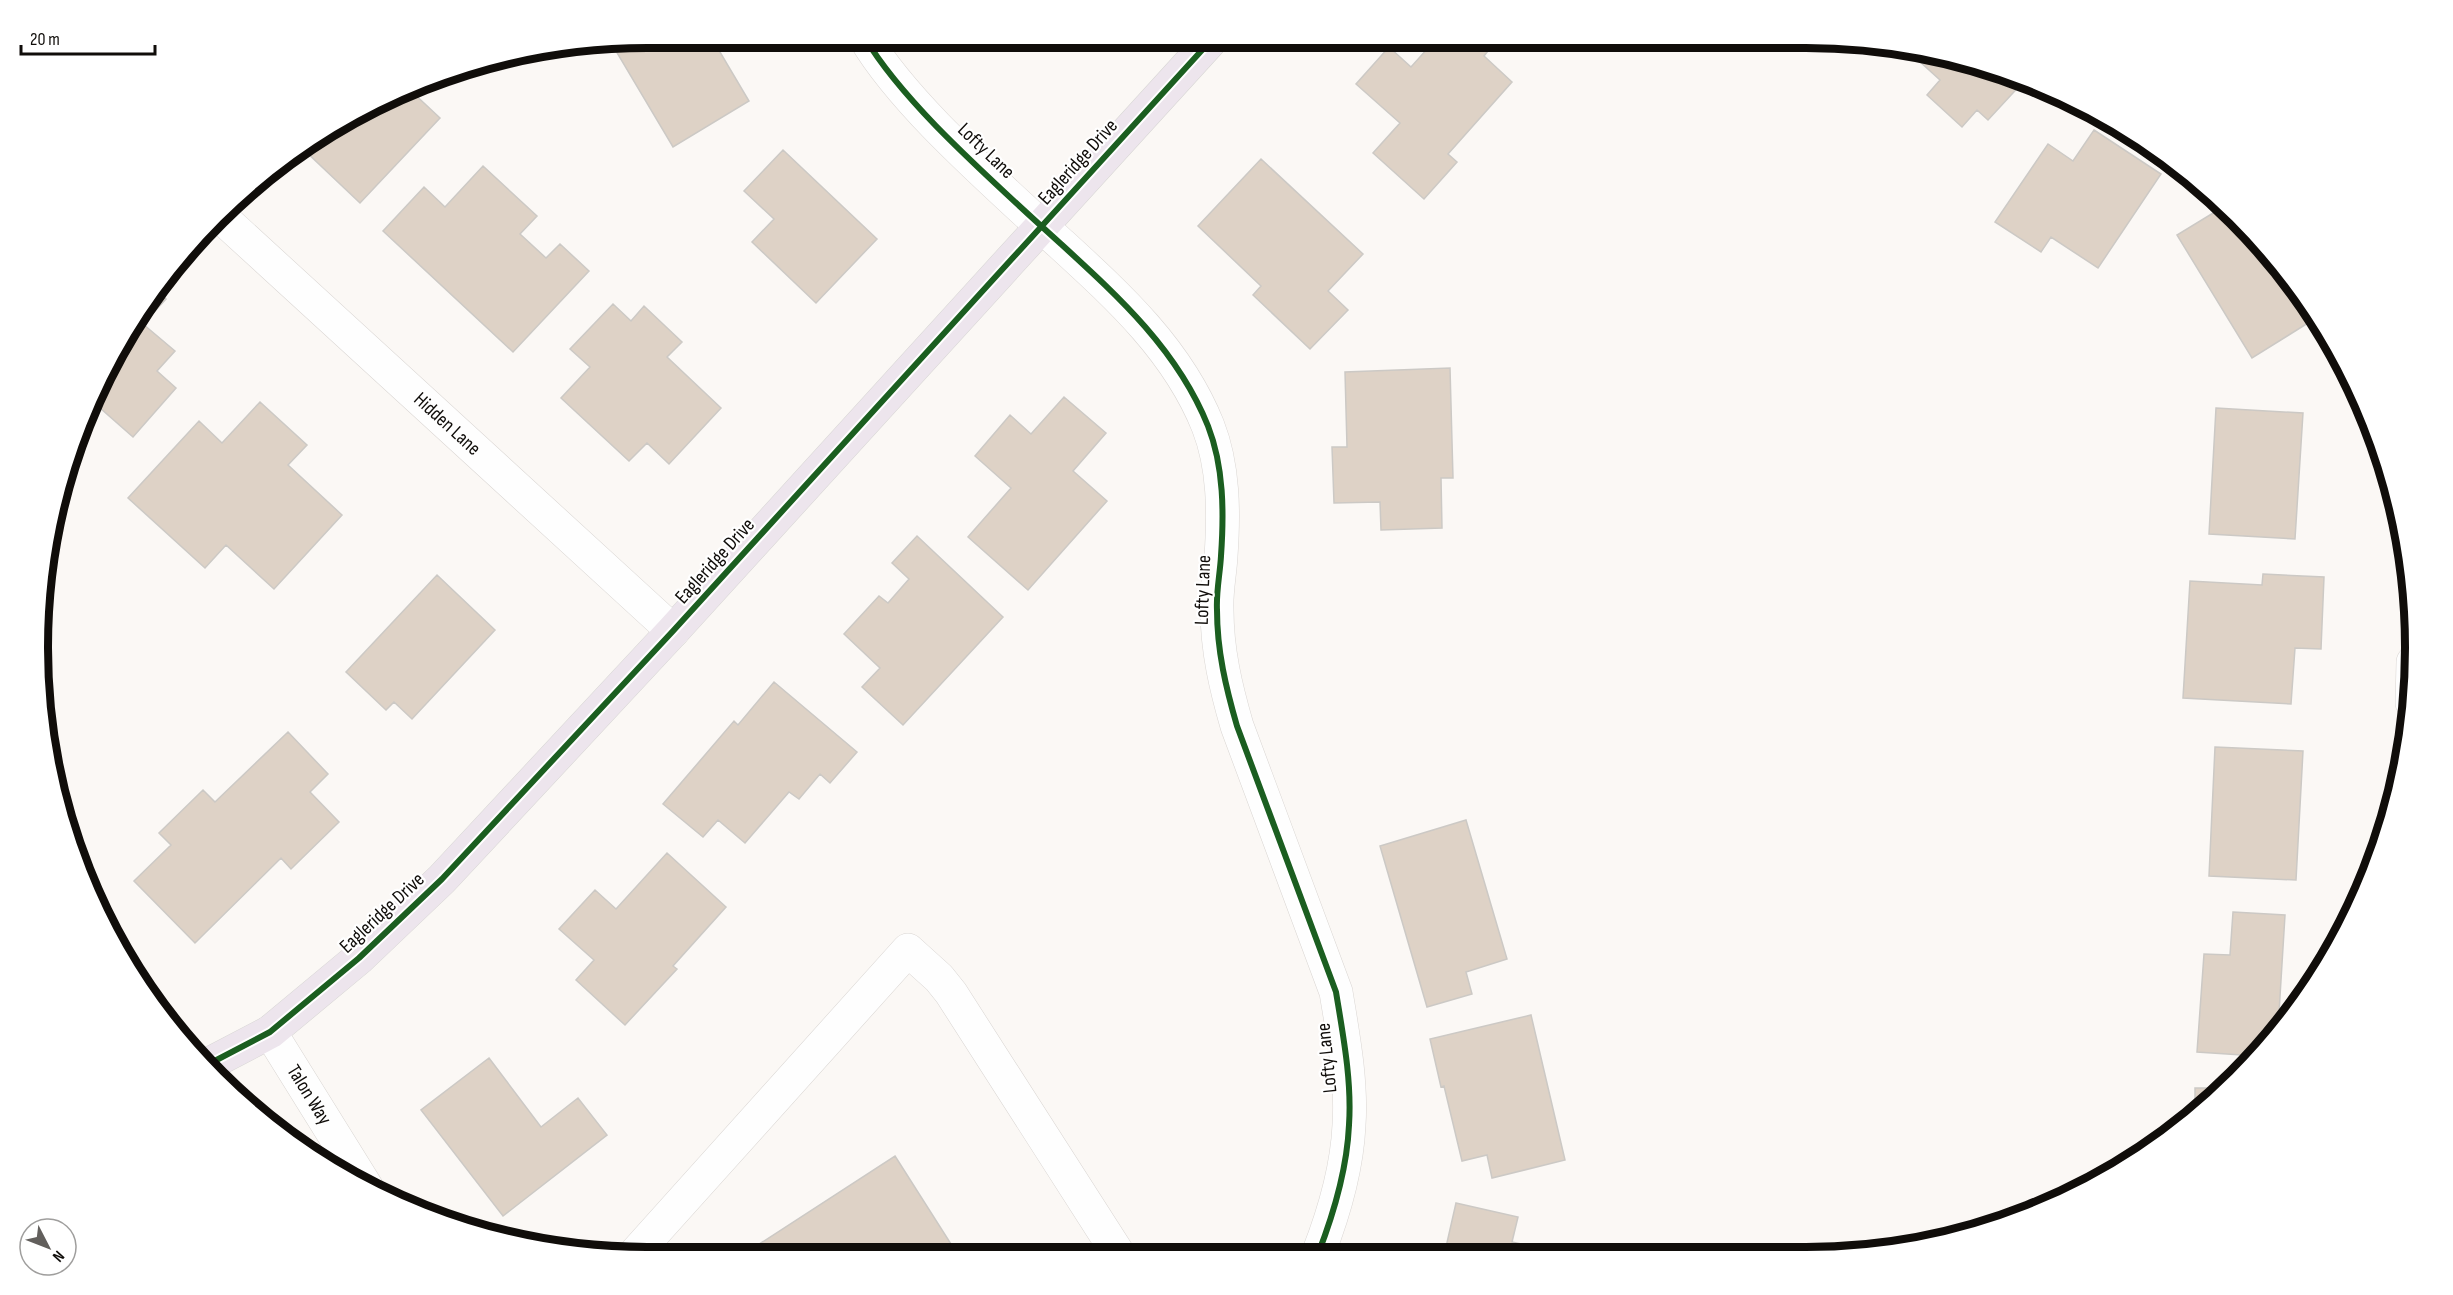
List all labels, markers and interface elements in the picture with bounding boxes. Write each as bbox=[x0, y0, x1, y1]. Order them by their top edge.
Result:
scale bar bbox=[21, 18, 154, 56]
text: 20 m bbox=[30, 29, 60, 50]
street label: Eagleridge Drive bbox=[1033, 114, 1123, 210]
street label: Lofty Lane bbox=[953, 118, 1019, 184]
street label: Hidden Lane bbox=[409, 387, 485, 461]
street label: Eagleridge Drive bbox=[670, 513, 760, 609]
street label: Lofty Lane bbox=[1190, 555, 1216, 625]
street label: Eagleridge Drive bbox=[335, 868, 429, 958]
street label: Lofty Lane bbox=[1311, 1022, 1343, 1094]
street label: Talon Way bbox=[281, 1060, 337, 1129]
north arrow bbox=[18, 1217, 78, 1277]
text: N bbox=[48, 1247, 68, 1266]

